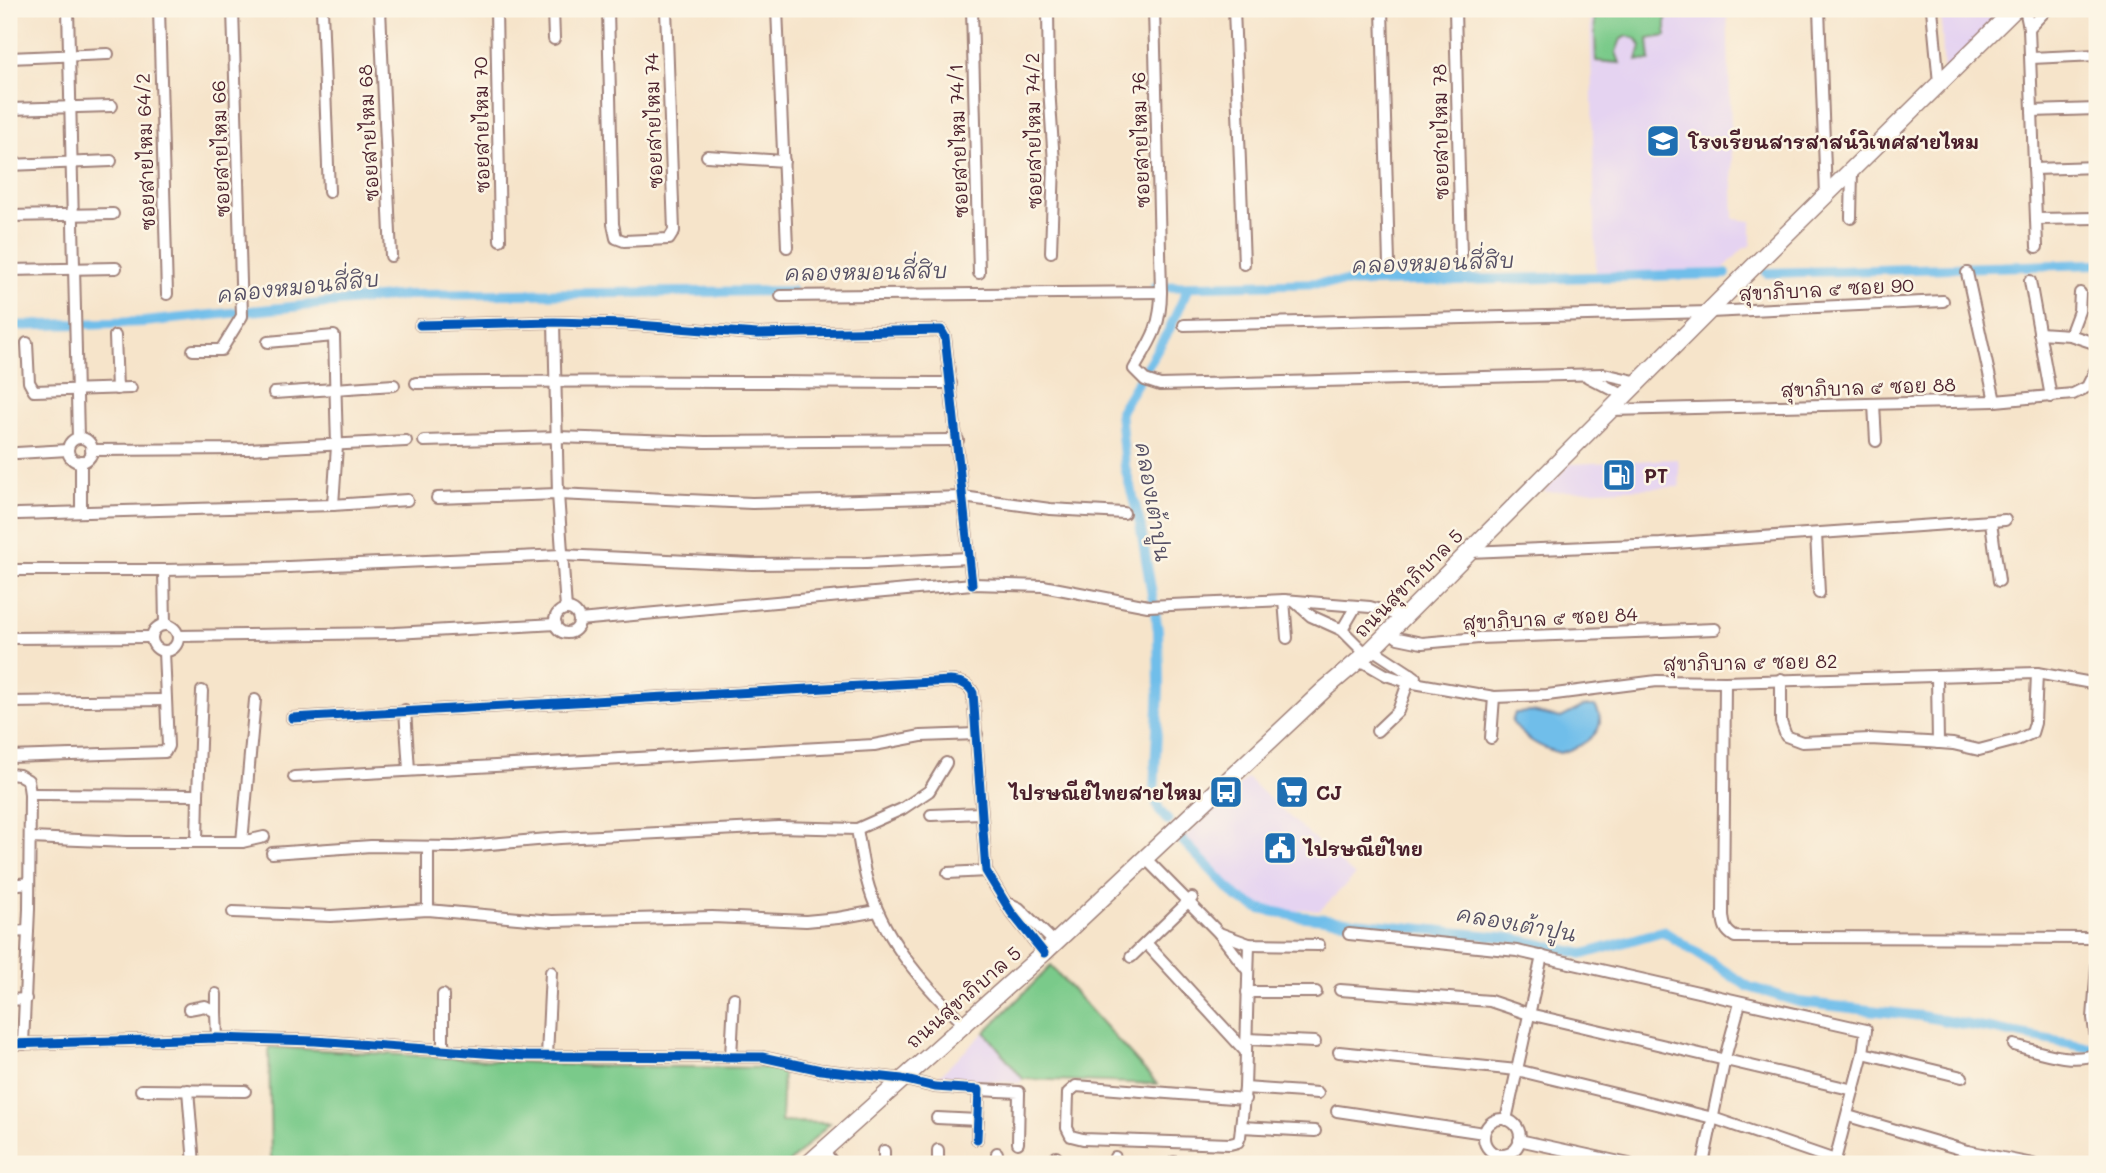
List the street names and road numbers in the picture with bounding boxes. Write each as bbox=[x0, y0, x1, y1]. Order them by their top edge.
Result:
street label: ซอยสายไหม 74/2 bbox=[1019, 52, 1047, 210]
street label: ซอยสายไหม 74 bbox=[638, 53, 668, 189]
street label: ซอยสายไหม 70 bbox=[467, 56, 495, 194]
street label: ซอยสายไหม 74/1 bbox=[943, 63, 973, 219]
street label: ซอยสายไหม 68 bbox=[352, 64, 384, 202]
street label: ซอยสายไหม 78 bbox=[1426, 64, 1454, 200]
street label: ซอยสายไหม 76 bbox=[1125, 71, 1155, 209]
street label: ซอยสายไหม 64/2 bbox=[130, 73, 160, 231]
street label: ซอยสายไหม 66 bbox=[205, 80, 235, 218]
street label: สุขาภิบาล ๕ ซอย 90 bbox=[1738, 272, 1915, 308]
street label: สุขาภิบาล ๕ ซอย 88 bbox=[1780, 371, 1956, 405]
street label: ถนนสุขาภิบาล 5 bbox=[1348, 523, 1469, 644]
street label: สุขาภิบาล ๕ ซอย 84 bbox=[1462, 601, 1638, 637]
street label: สุขาภิบาล ๕ ซอย 82 bbox=[1662, 648, 1838, 678]
street label: ถนนสุขาภิบาล 5 bbox=[900, 940, 1027, 1055]

